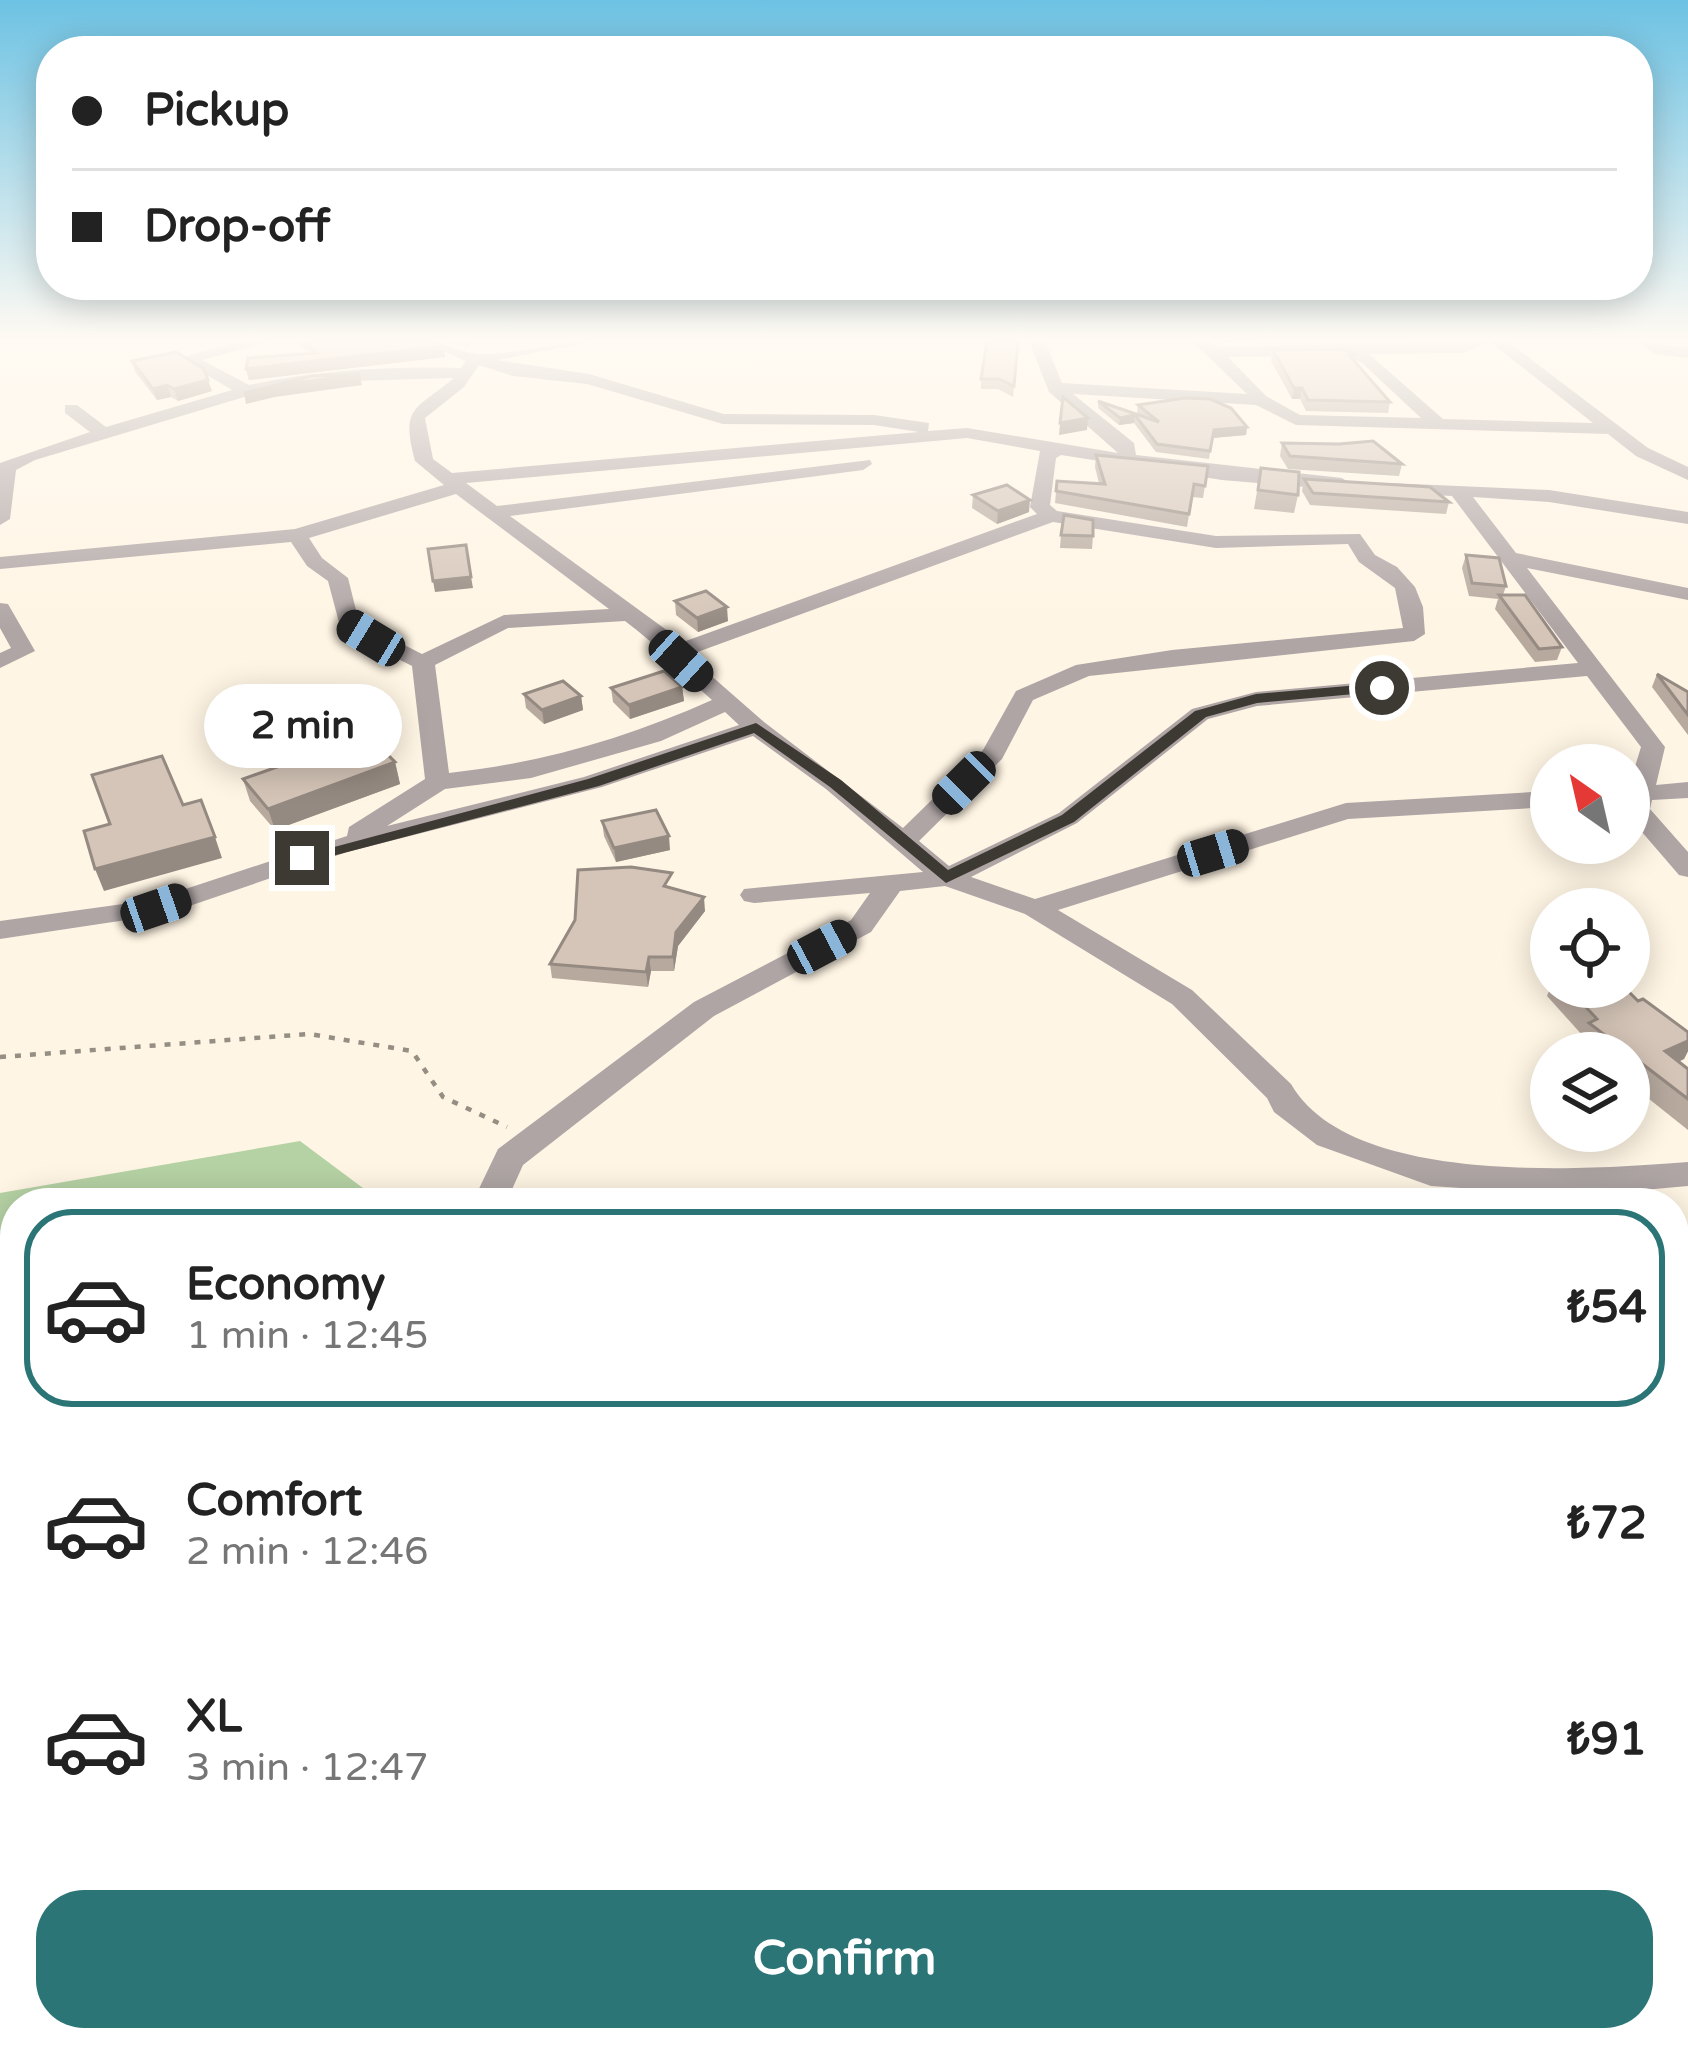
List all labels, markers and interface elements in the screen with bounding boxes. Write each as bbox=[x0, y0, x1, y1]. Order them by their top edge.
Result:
text: Pickup bbox=[144, 84, 289, 138]
text: Drop-off bbox=[144, 200, 330, 254]
car bbox=[331, 604, 411, 672]
car bbox=[642, 624, 720, 698]
route start bbox=[1355, 661, 1409, 715]
callout: 2 min bbox=[203, 684, 401, 768]
text: 2 min bbox=[251, 702, 355, 749]
north arrow bbox=[1530, 744, 1650, 864]
map controls bbox=[1530, 744, 1650, 1152]
car bbox=[926, 745, 1002, 821]
car bbox=[1173, 825, 1253, 881]
route end bbox=[275, 831, 329, 885]
car bbox=[116, 879, 196, 937]
button: locate bbox=[1530, 888, 1650, 1008]
car bbox=[782, 914, 862, 980]
button: layers bbox=[1530, 1032, 1650, 1152]
icon: car bbox=[42, 1254, 150, 1362]
text: Economy bbox=[186, 1258, 385, 1312]
text: ₺54 bbox=[1567, 1281, 1647, 1335]
text: 1 min · 12:45 bbox=[186, 1312, 428, 1359]
icon: car bbox=[42, 1470, 150, 1578]
text: Comfort bbox=[186, 1474, 362, 1528]
text: ₺72 bbox=[1567, 1497, 1647, 1551]
text: 2 min · 12:46 bbox=[186, 1528, 428, 1575]
icon: car bbox=[42, 1686, 150, 1794]
text: XL bbox=[186, 1690, 242, 1744]
text: ₺91 bbox=[1567, 1713, 1647, 1767]
text: 3 min · 12:47 bbox=[186, 1744, 428, 1791]
button: Confirm bbox=[36, 1890, 1653, 2028]

